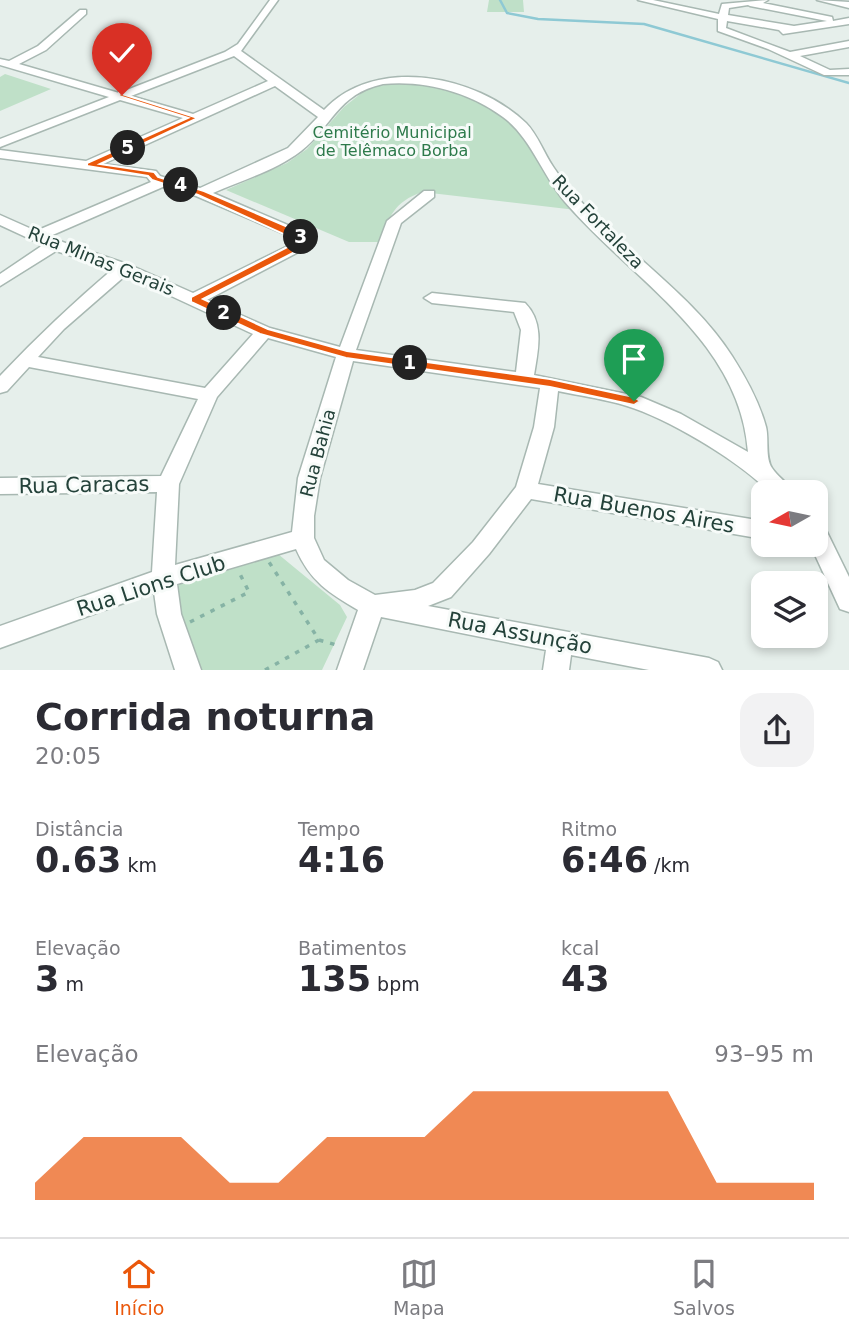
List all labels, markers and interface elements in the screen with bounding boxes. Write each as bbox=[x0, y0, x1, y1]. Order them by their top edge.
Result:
pin bbox=[92, 23, 152, 95]
icon: check bbox=[103, 34, 141, 72]
park label: Cemitério Municipal de Telêmaco Borba bbox=[312, 123, 472, 160]
pin: 5 bbox=[110, 130, 146, 166]
text: 5 bbox=[121, 136, 134, 158]
pin: 4 bbox=[164, 168, 198, 202]
street label: Rua Fortaleza bbox=[548, 170, 649, 273]
text: 4 bbox=[174, 173, 187, 195]
pin: 3 bbox=[284, 219, 318, 254]
street label: Rua Minas Gerais bbox=[25, 222, 177, 299]
text: 3 bbox=[294, 225, 307, 247]
pin: 2 bbox=[206, 296, 242, 330]
text: 2 bbox=[217, 301, 230, 323]
pin bbox=[604, 329, 664, 401]
icon: arrive bbox=[615, 340, 653, 378]
pin: 1 bbox=[392, 346, 428, 380]
text: 1 bbox=[403, 351, 416, 373]
street label: Rua Bahia bbox=[296, 406, 339, 499]
street label: Rua Caracas bbox=[18, 472, 150, 498]
north arrow bbox=[751, 480, 828, 556]
map controls bbox=[751, 480, 828, 648]
street label: Rua Buenos Aires bbox=[552, 482, 736, 538]
street label: Rua Lions Club bbox=[74, 551, 228, 621]
button: layers bbox=[751, 571, 828, 648]
street label: Rua Assunção bbox=[446, 607, 594, 659]
button: share bbox=[740, 693, 814, 767]
text: Corrida noturna bbox=[35, 695, 375, 739]
text: 20:05 bbox=[35, 743, 101, 769]
text: Distância bbox=[35, 818, 123, 840]
text: Tempo bbox=[298, 818, 360, 840]
text: Ritmo bbox=[561, 818, 617, 840]
text: 0.63 bbox=[35, 840, 121, 880]
text: 4:16 bbox=[298, 840, 385, 880]
text: 6:46 bbox=[561, 840, 648, 880]
text: km bbox=[121, 854, 157, 876]
text: /km bbox=[648, 854, 690, 876]
text: Elevação bbox=[35, 937, 121, 959]
text: Batimentos bbox=[298, 937, 407, 959]
text: kcal bbox=[561, 937, 599, 959]
text: 3 bbox=[35, 959, 59, 999]
text: 135 bbox=[298, 959, 371, 999]
text: 43 bbox=[561, 959, 610, 999]
text: m bbox=[59, 973, 84, 995]
text: bpm bbox=[371, 973, 420, 995]
text: Elevação bbox=[35, 1041, 139, 1067]
text: 93–95 m bbox=[714, 1041, 814, 1067]
tab: Início bbox=[114, 1255, 164, 1319]
tab: Mapa bbox=[393, 1255, 445, 1319]
tab: Salvos bbox=[673, 1255, 735, 1319]

